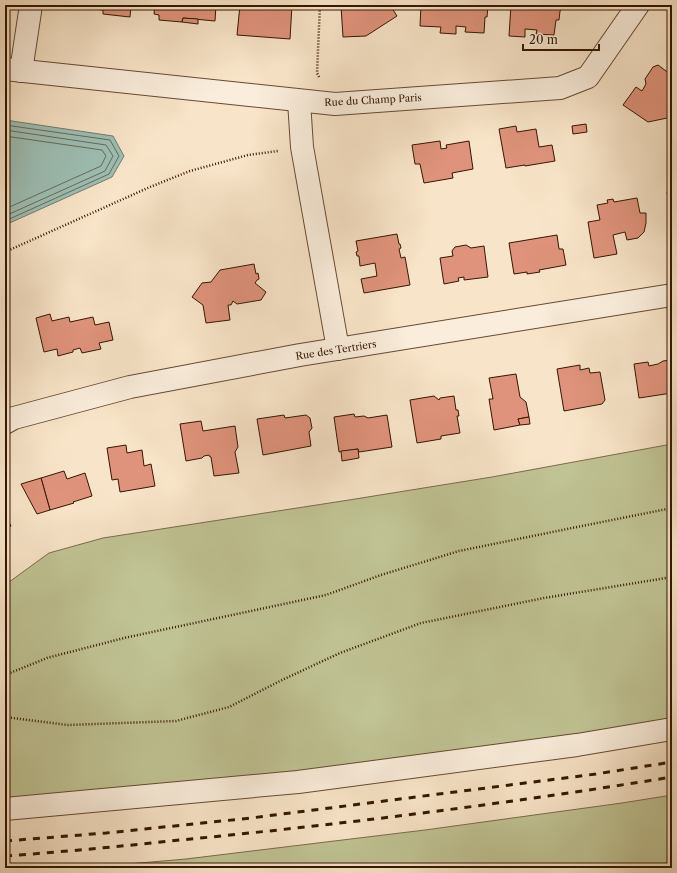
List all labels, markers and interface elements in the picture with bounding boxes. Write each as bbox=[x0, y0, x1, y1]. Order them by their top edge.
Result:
scale bar bbox=[523, 26, 599, 52]
text: 20 m bbox=[529, 32, 558, 47]
street label: Rue du Champ Paris bbox=[324, 91, 422, 109]
street label: Rue des Tertriers bbox=[295, 337, 377, 363]

